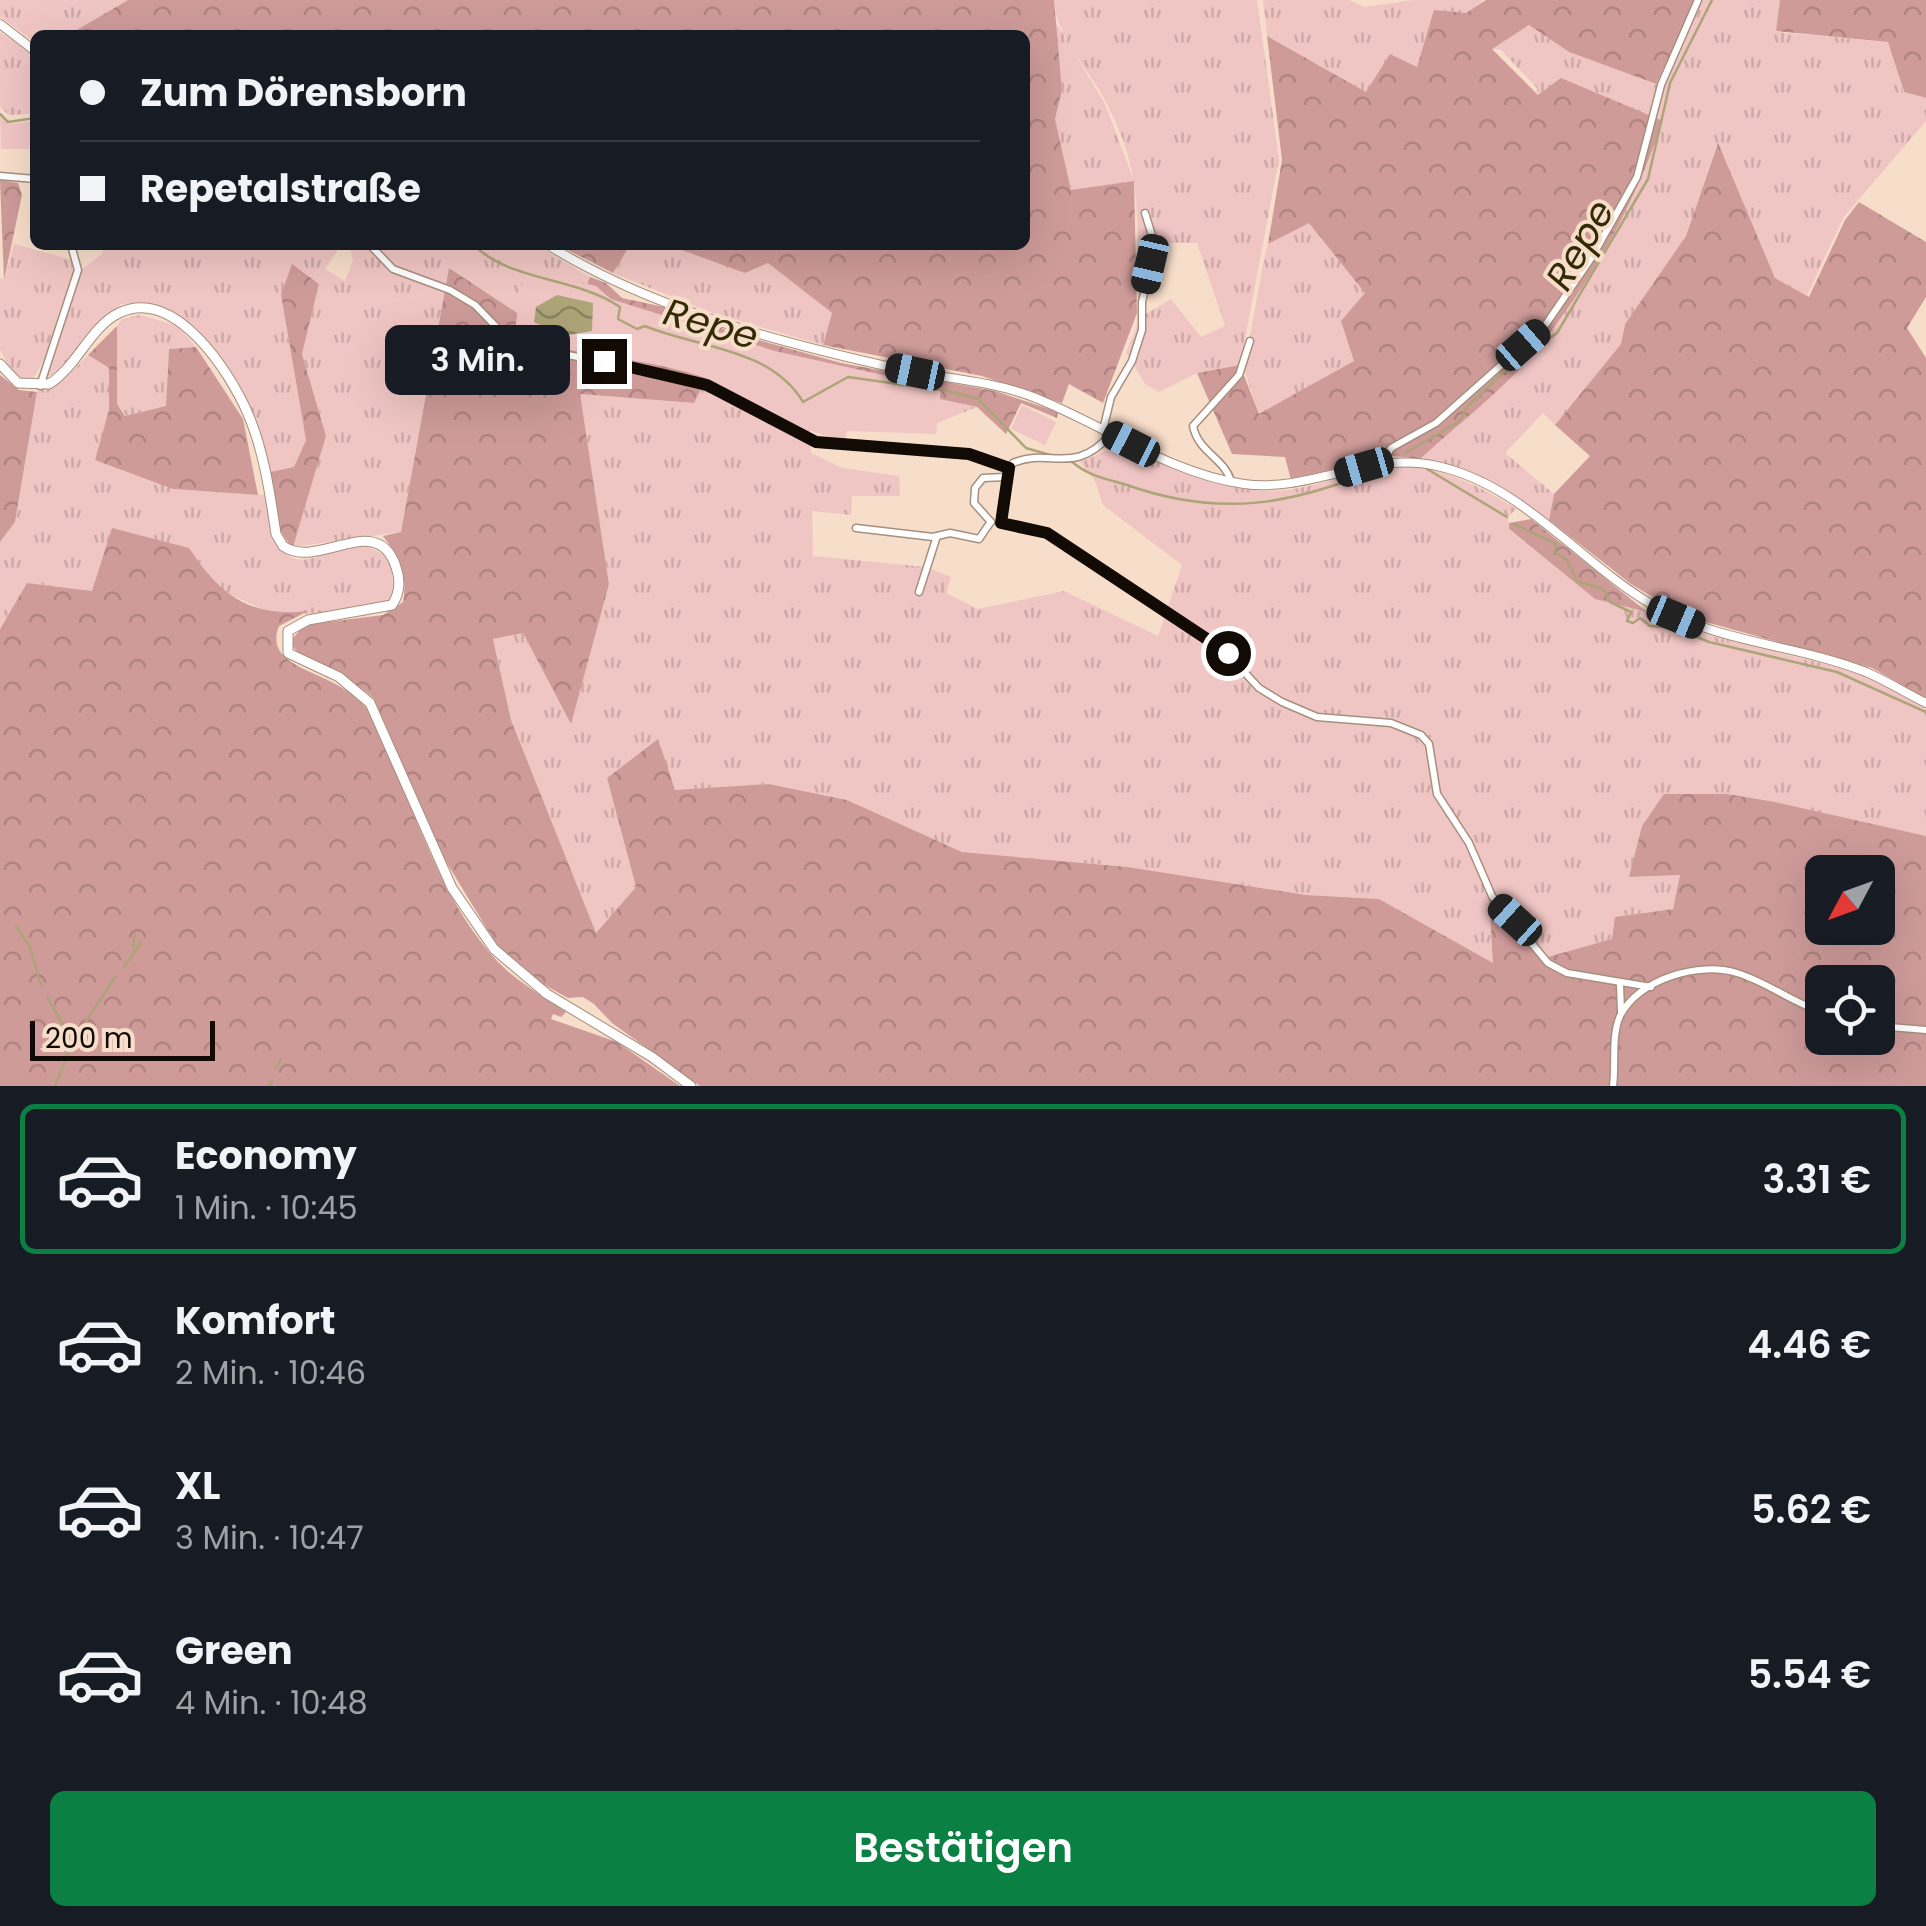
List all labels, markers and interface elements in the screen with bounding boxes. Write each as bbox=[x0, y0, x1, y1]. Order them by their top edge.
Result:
text: Zum Dörensborn bbox=[140, 66, 467, 119]
text: Repetalstraße bbox=[140, 162, 421, 215]
water label: Repe bbox=[1533, 190, 1626, 300]
car bbox=[1129, 231, 1171, 297]
water label: Repe bbox=[658, 285, 765, 362]
car bbox=[1491, 314, 1555, 376]
callout: 3 Min. bbox=[384, 326, 569, 396]
text: 3 Min. bbox=[431, 337, 524, 382]
route end bbox=[582, 339, 627, 384]
car bbox=[883, 351, 947, 393]
car bbox=[1097, 417, 1165, 471]
car bbox=[1331, 444, 1397, 490]
car bbox=[1643, 591, 1709, 643]
route start bbox=[1206, 631, 1251, 676]
north arrow bbox=[1805, 855, 1895, 945]
map controls bbox=[1805, 855, 1895, 1055]
car bbox=[1483, 889, 1547, 951]
button: locate bbox=[1805, 965, 1895, 1055]
scale bar bbox=[30, 1016, 215, 1060]
text: 200 m bbox=[45, 1019, 133, 1058]
text: Economy bbox=[175, 1129, 357, 1182]
icon: car bbox=[55, 1134, 145, 1224]
text: 3.31 € bbox=[1762, 1153, 1871, 1206]
text: 1 Min. · 10:45 bbox=[175, 1185, 358, 1230]
text: Komfort bbox=[175, 1294, 336, 1347]
icon: car bbox=[55, 1299, 145, 1389]
text: 4.46 € bbox=[1747, 1318, 1871, 1371]
text: 2 Min. · 10:46 bbox=[175, 1350, 366, 1395]
text: XL bbox=[175, 1459, 220, 1512]
icon: car bbox=[55, 1464, 145, 1554]
text: 5.62 € bbox=[1751, 1483, 1871, 1536]
text: 3 Min. · 10:47 bbox=[175, 1515, 364, 1560]
text: Green bbox=[175, 1624, 293, 1677]
icon: car bbox=[55, 1629, 145, 1719]
text: 5.54 € bbox=[1748, 1648, 1871, 1701]
text: 4 Min. · 10:48 bbox=[175, 1680, 368, 1725]
button: Bestätigen bbox=[50, 1791, 1876, 1906]

